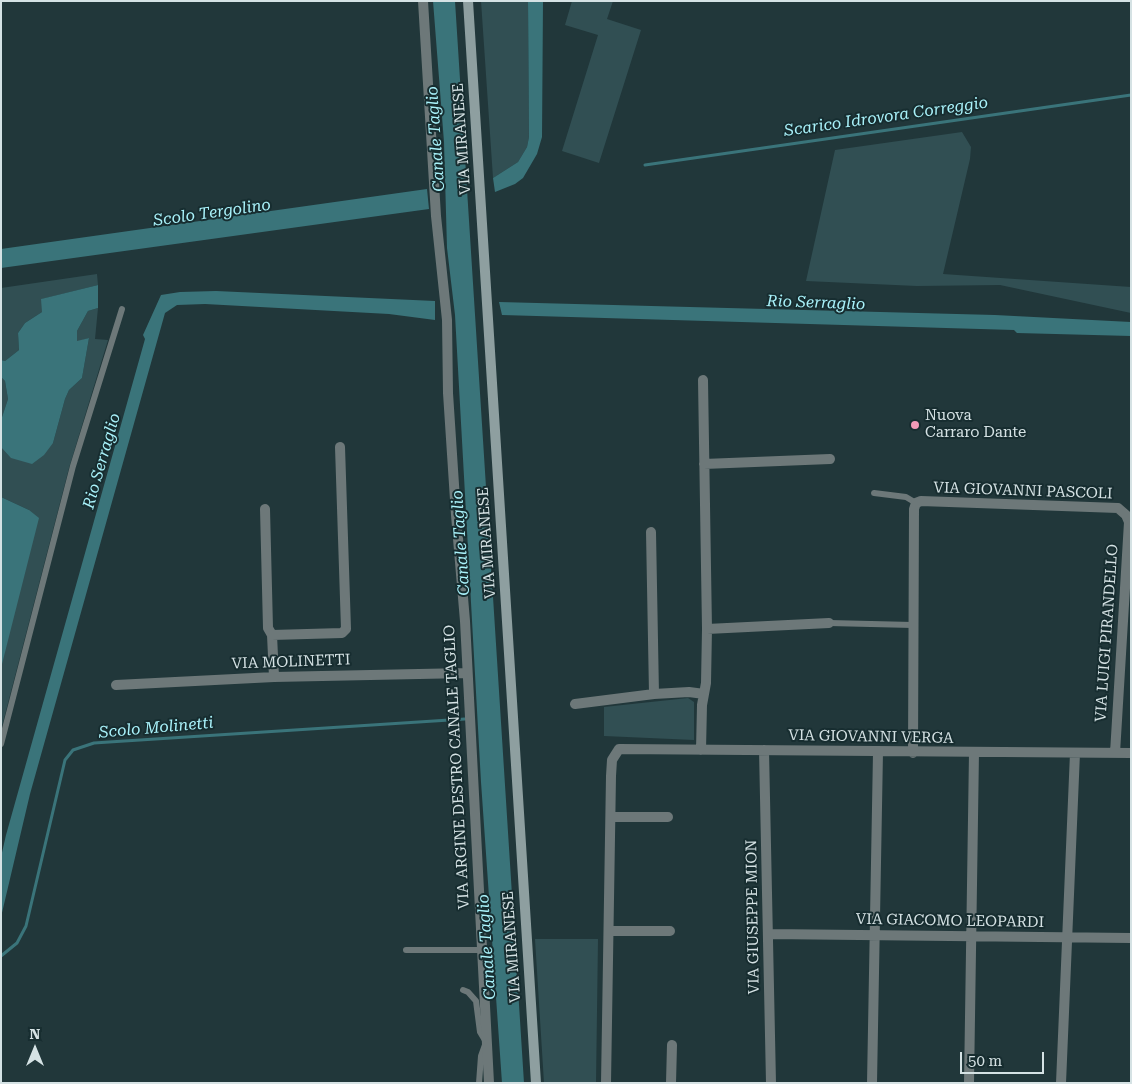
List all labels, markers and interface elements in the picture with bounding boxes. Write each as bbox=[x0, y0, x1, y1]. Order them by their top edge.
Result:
street label: VIA MIRANESE bbox=[449, 82, 475, 196]
water label: Canale Taglio bbox=[423, 86, 449, 192]
water label: Scarico Idrovora Correggio bbox=[783, 93, 989, 141]
water label: Scolo Tergolino bbox=[152, 195, 272, 231]
water label: Rio Serraglio bbox=[766, 292, 866, 314]
place label: Nuova Carraro Dante bbox=[925, 407, 1026, 442]
water label: Rio Serraglio bbox=[79, 411, 125, 511]
marker: Nuova Carraro Dante bbox=[909, 419, 921, 431]
street label: VIA GIOVANNI PASCOLI bbox=[933, 479, 1113, 503]
street label: VIA MIRANESE bbox=[474, 486, 500, 600]
water label: Canale Taglio bbox=[448, 490, 474, 596]
street label: VIA LUIGI PIRANDELLO bbox=[1092, 544, 1122, 722]
street label: VIA ARGINE DESTRO CANALE TAGLIO bbox=[441, 624, 473, 910]
street label: VIA MOLINETTI bbox=[231, 651, 351, 673]
water label: Scolo Molinetti bbox=[98, 713, 214, 743]
street label: VIA GIOVANNI VERGA bbox=[788, 727, 954, 747]
street label: VIA GIUSEPPE MION bbox=[743, 839, 763, 995]
street label: VIA MIRANESE bbox=[499, 890, 525, 1004]
water label: Canale Taglio bbox=[474, 894, 500, 1000]
street label: VIA GIACOMO LEOPARDI bbox=[856, 910, 1044, 932]
north arrow bbox=[10, 1024, 60, 1074]
text: N bbox=[30, 1026, 40, 1042]
scale bar bbox=[962, 1042, 1046, 1074]
text: 50 m bbox=[968, 1052, 1002, 1070]

